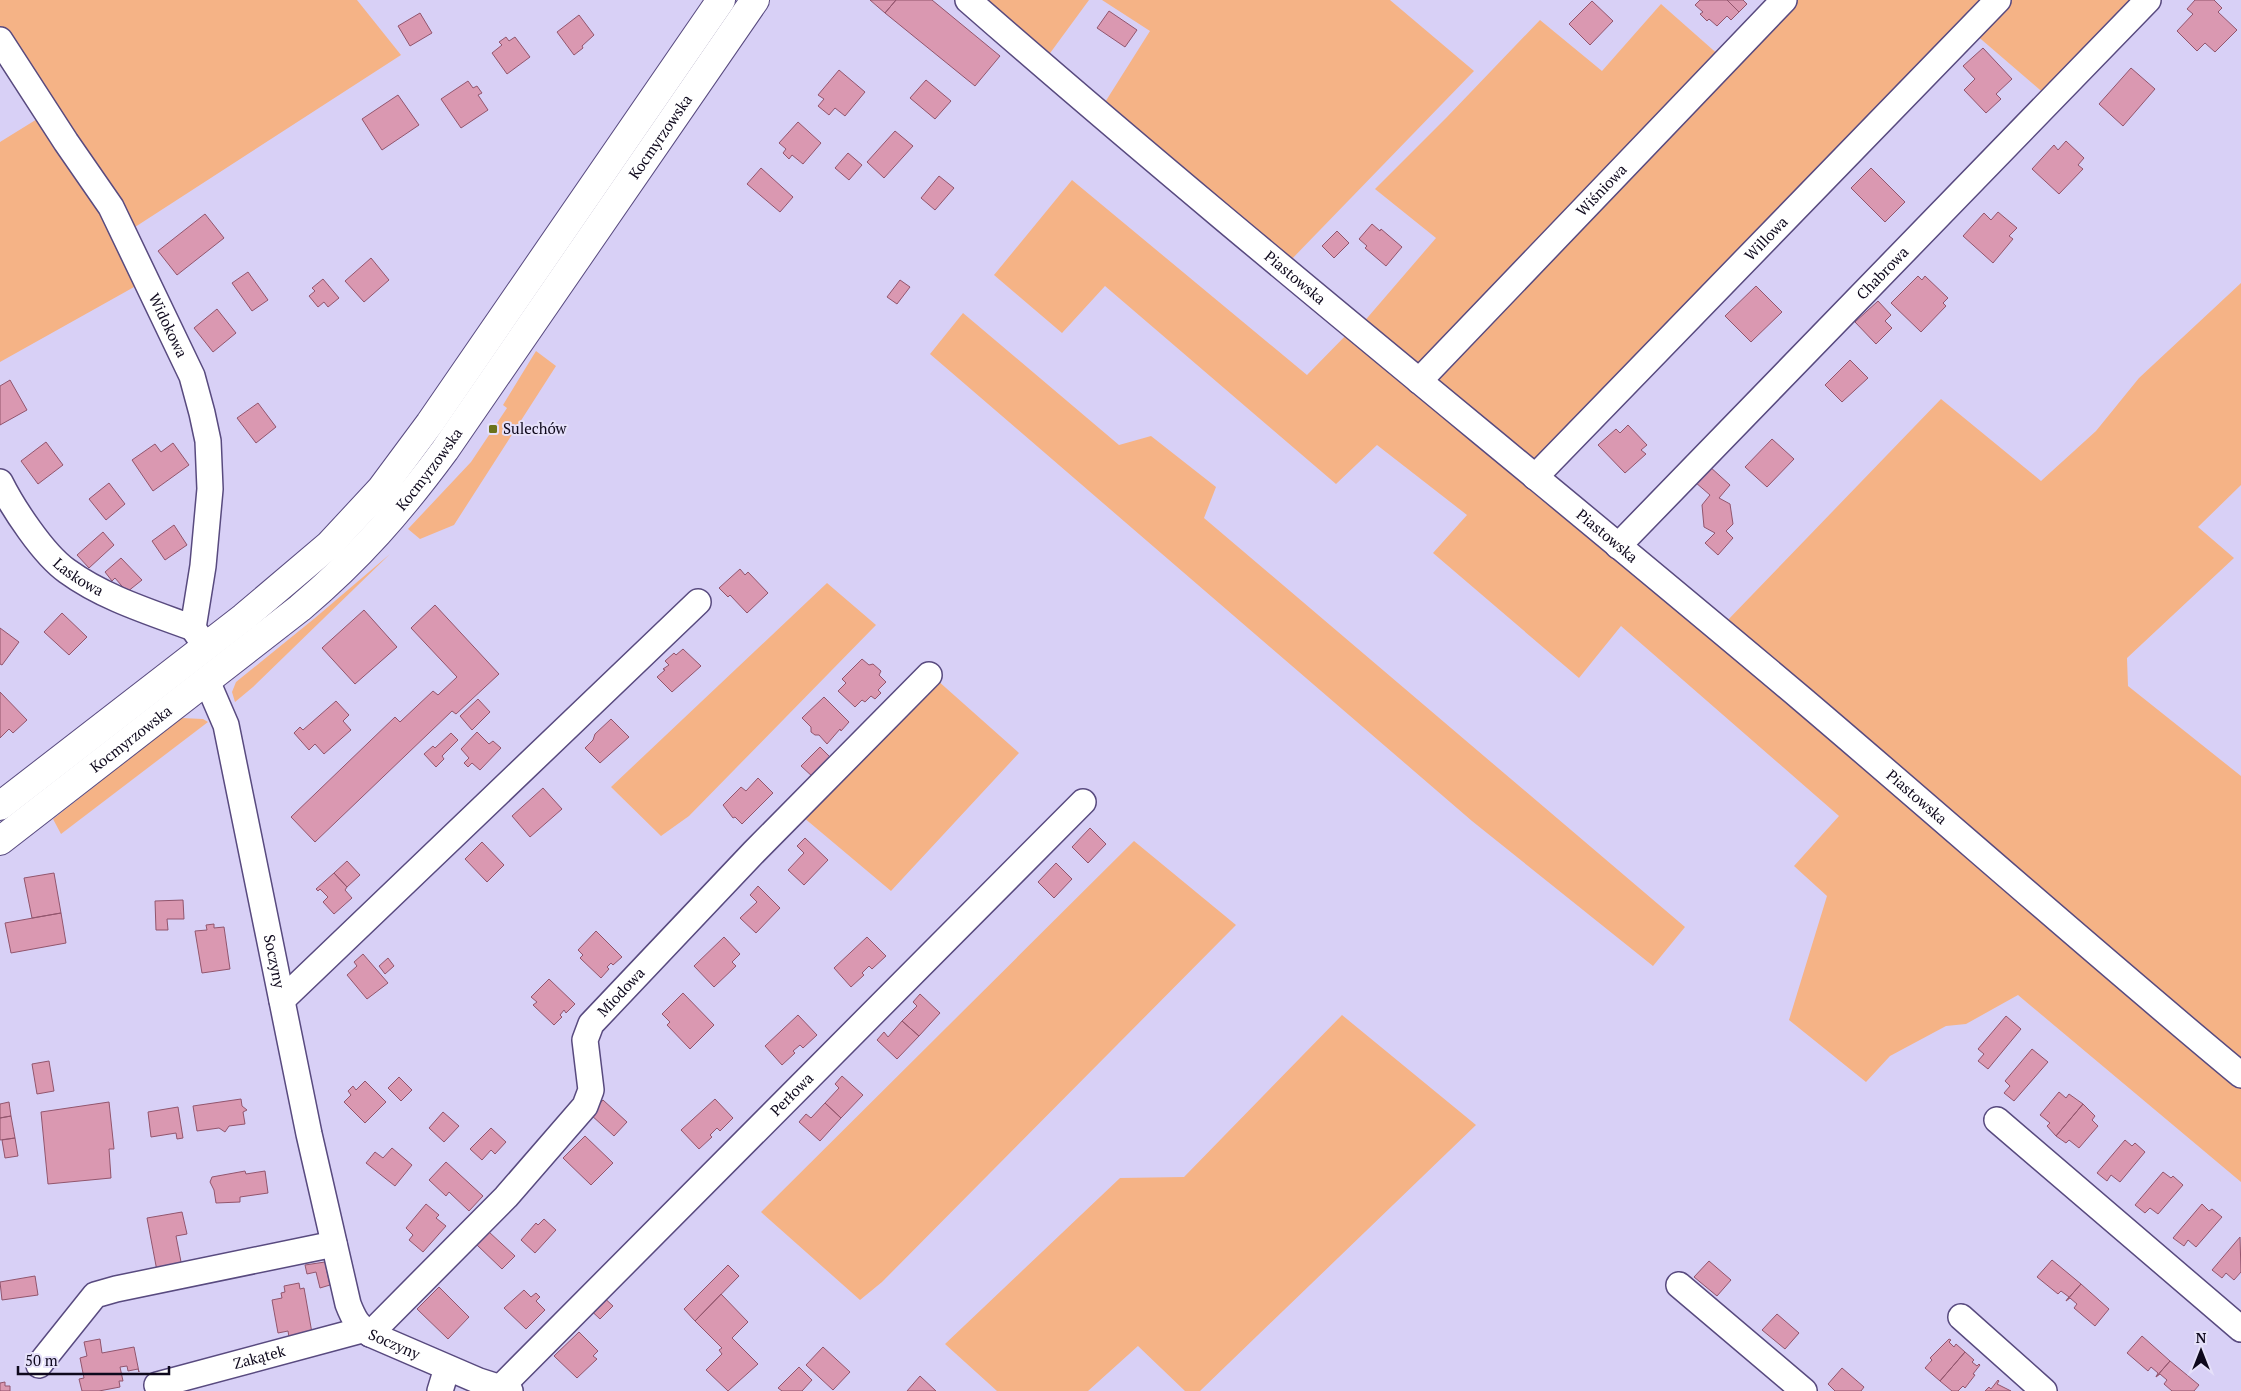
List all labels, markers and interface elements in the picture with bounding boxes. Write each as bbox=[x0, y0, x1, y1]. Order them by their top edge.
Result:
street label: Kocmyrzowska bbox=[624, 90, 696, 183]
street label: Wiśniowa bbox=[1571, 159, 1631, 220]
street label: Willowa bbox=[1739, 211, 1792, 264]
street label: Chabrowa bbox=[1852, 241, 1913, 304]
street label: Piastowska bbox=[1261, 246, 1331, 309]
street label: Widokowa bbox=[145, 290, 193, 361]
place label: Sulechów bbox=[503, 418, 568, 438]
street label: Kocmyrzowska bbox=[391, 423, 467, 514]
marker: Sulechów bbox=[487, 423, 499, 435]
street label: Piastowska bbox=[1573, 504, 1643, 567]
street label: Laskowa bbox=[49, 553, 108, 600]
street label: Kocmyrzowska bbox=[85, 700, 176, 777]
street label: Piastowska bbox=[1883, 765, 1952, 829]
street label: Soczyny bbox=[260, 932, 290, 990]
street label: Miodowa bbox=[592, 962, 649, 1020]
street label: Perłowa bbox=[765, 1068, 817, 1120]
street label: Soczyny bbox=[366, 1324, 424, 1364]
north arrow bbox=[2176, 1326, 2226, 1376]
text: N bbox=[2196, 1328, 2207, 1347]
street label: Zakątek bbox=[231, 1340, 288, 1373]
scale bar bbox=[18, 1344, 169, 1376]
text: 50 m bbox=[25, 1350, 58, 1370]

